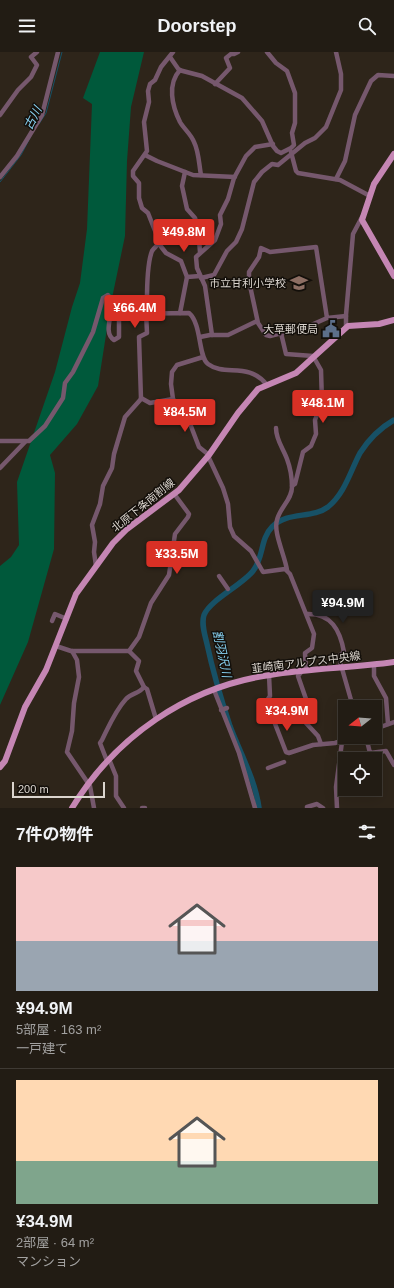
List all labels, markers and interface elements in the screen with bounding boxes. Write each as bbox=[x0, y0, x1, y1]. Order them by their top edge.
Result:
icon: menu bbox=[16, 15, 38, 37]
icon: search bbox=[356, 15, 378, 37]
text: Doorstep bbox=[157, 16, 237, 36]
water label: 古川 bbox=[21, 102, 46, 132]
pin: ¥49.8M bbox=[151, 219, 217, 253]
text: ¥49.8M bbox=[162, 224, 206, 239]
school or university icon: 市立甘利小学校 bbox=[289, 273, 309, 293]
place label: 市立甘利小学校 bbox=[209, 277, 286, 289]
pin: ¥66.4M bbox=[102, 295, 168, 329]
text: ¥66.4M bbox=[113, 300, 157, 315]
public building icon: 大草郵便局 bbox=[321, 319, 341, 339]
place label: 大草郵便局 bbox=[263, 323, 318, 335]
pin: ¥48.1M bbox=[290, 390, 356, 424]
text: ¥48.1M bbox=[301, 395, 345, 410]
pin: ¥84.5M bbox=[152, 399, 218, 433]
text: ¥84.5M bbox=[163, 404, 207, 419]
street label: 北原下条南割線 bbox=[109, 476, 177, 534]
pin: ¥33.5M bbox=[144, 541, 210, 575]
text: ¥33.5M bbox=[155, 546, 199, 561]
pin: ¥94.9M bbox=[310, 590, 376, 624]
text: ¥94.9M bbox=[321, 595, 365, 610]
water label: 割羽沢川 bbox=[210, 629, 234, 681]
street label: 韮崎南アルプス中央線 bbox=[251, 649, 361, 675]
pin: ¥34.9M bbox=[254, 698, 320, 732]
north arrow bbox=[338, 700, 382, 744]
map controls bbox=[338, 700, 382, 796]
text: ¥34.9M bbox=[265, 703, 309, 718]
button: locate bbox=[338, 752, 382, 796]
scale bar bbox=[12, 780, 105, 799]
text: 200 m bbox=[18, 783, 49, 795]
icon: filters bbox=[356, 821, 378, 843]
text: 7件の物件 bbox=[16, 825, 93, 844]
icon: home bbox=[161, 893, 233, 965]
text: ¥94.9M bbox=[16, 999, 73, 1018]
text: 5部屋 · 163 m² bbox=[16, 1022, 101, 1037]
text: 一戸建て bbox=[16, 1041, 68, 1056]
icon: home bbox=[161, 1106, 233, 1178]
text: ¥34.9M bbox=[16, 1212, 73, 1231]
text: 2部屋 · 64 m² bbox=[16, 1235, 94, 1250]
text: マンション bbox=[16, 1254, 81, 1269]

